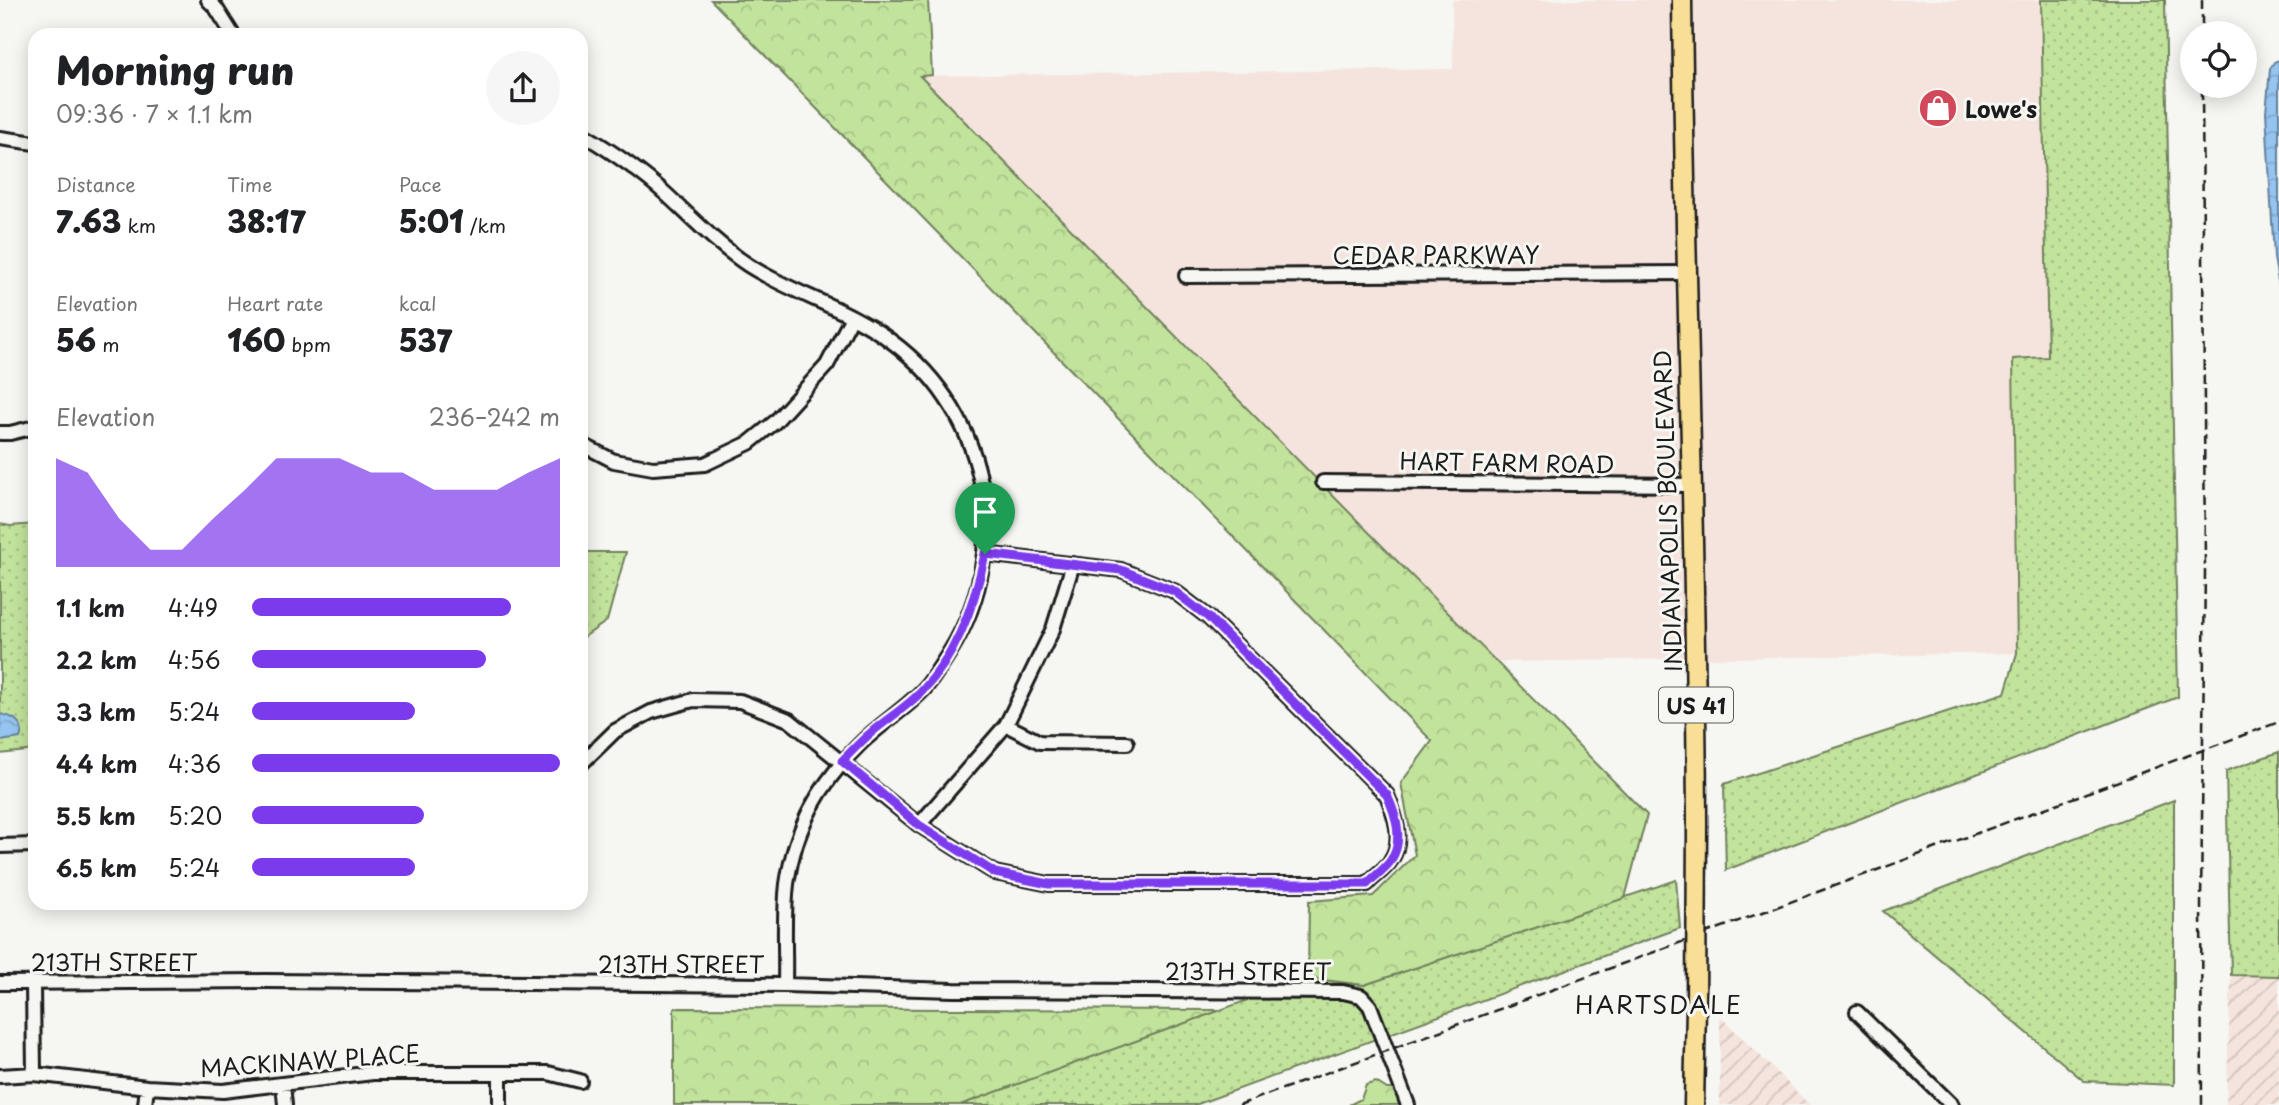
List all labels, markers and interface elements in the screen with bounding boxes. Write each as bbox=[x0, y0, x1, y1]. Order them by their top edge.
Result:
map controls bbox=[2180, 21, 2257, 98]
button: locate bbox=[2180, 21, 2257, 98]
text: Morning run bbox=[56, 41, 294, 98]
button: share bbox=[486, 51, 560, 125]
shop icon: Lowe's bbox=[1917, 87, 1959, 129]
place label: Lowe's bbox=[1965, 91, 2037, 126]
text: 09:36 · 7 × 1.1 km bbox=[56, 96, 253, 131]
text: Distance bbox=[56, 170, 136, 198]
text: Time bbox=[227, 170, 272, 198]
text: Pace bbox=[399, 170, 442, 198]
text: 7.63 bbox=[56, 198, 121, 243]
text: 38:17 bbox=[227, 198, 306, 243]
text: 5:01 bbox=[399, 198, 464, 243]
text: km bbox=[121, 211, 156, 239]
text: /km bbox=[464, 211, 506, 239]
street label: CEDAR PARKWAY bbox=[1333, 237, 1540, 272]
text: Elevation bbox=[56, 289, 138, 317]
text: Heart rate bbox=[227, 289, 323, 317]
text: kcal bbox=[399, 289, 437, 317]
text: 56 bbox=[56, 317, 96, 362]
text: 160 bbox=[227, 317, 285, 362]
text: 537 bbox=[399, 317, 452, 362]
text: m bbox=[96, 330, 120, 358]
text: bpm bbox=[285, 330, 331, 358]
street label: INDIANAPOLIS BOULEVARD bbox=[1644, 349, 1690, 673]
text: Elevation bbox=[56, 399, 155, 434]
text: 236–242 m bbox=[429, 399, 560, 434]
street label: HART FARM ROAD bbox=[1399, 443, 1615, 481]
pin bbox=[955, 482, 1015, 554]
icon: arrive bbox=[966, 493, 1004, 531]
text: 1.1 km bbox=[56, 590, 125, 625]
text: 4:49 bbox=[168, 590, 218, 625]
text: 2.2 km bbox=[56, 642, 137, 677]
text: 4:56 bbox=[168, 642, 221, 677]
road number: US 41 bbox=[1659, 688, 1733, 722]
text: 3.3 km bbox=[56, 694, 136, 729]
text: 5:24 bbox=[168, 694, 220, 729]
text: 4.4 km bbox=[56, 746, 137, 781]
text: 4:36 bbox=[168, 746, 221, 781]
text: 5.5 km bbox=[56, 798, 136, 833]
text: 5:20 bbox=[168, 798, 222, 833]
text: 6.5 km bbox=[56, 850, 137, 885]
text: 5:24 bbox=[168, 850, 220, 885]
street label: 213TH STREET bbox=[31, 944, 198, 979]
street label: 213TH STREET bbox=[598, 946, 765, 981]
street label: 213TH STREET bbox=[1165, 953, 1332, 988]
district label: HARTSDALE bbox=[1575, 986, 1743, 1022]
street label: MACKINAW PLACE bbox=[199, 1035, 421, 1085]

